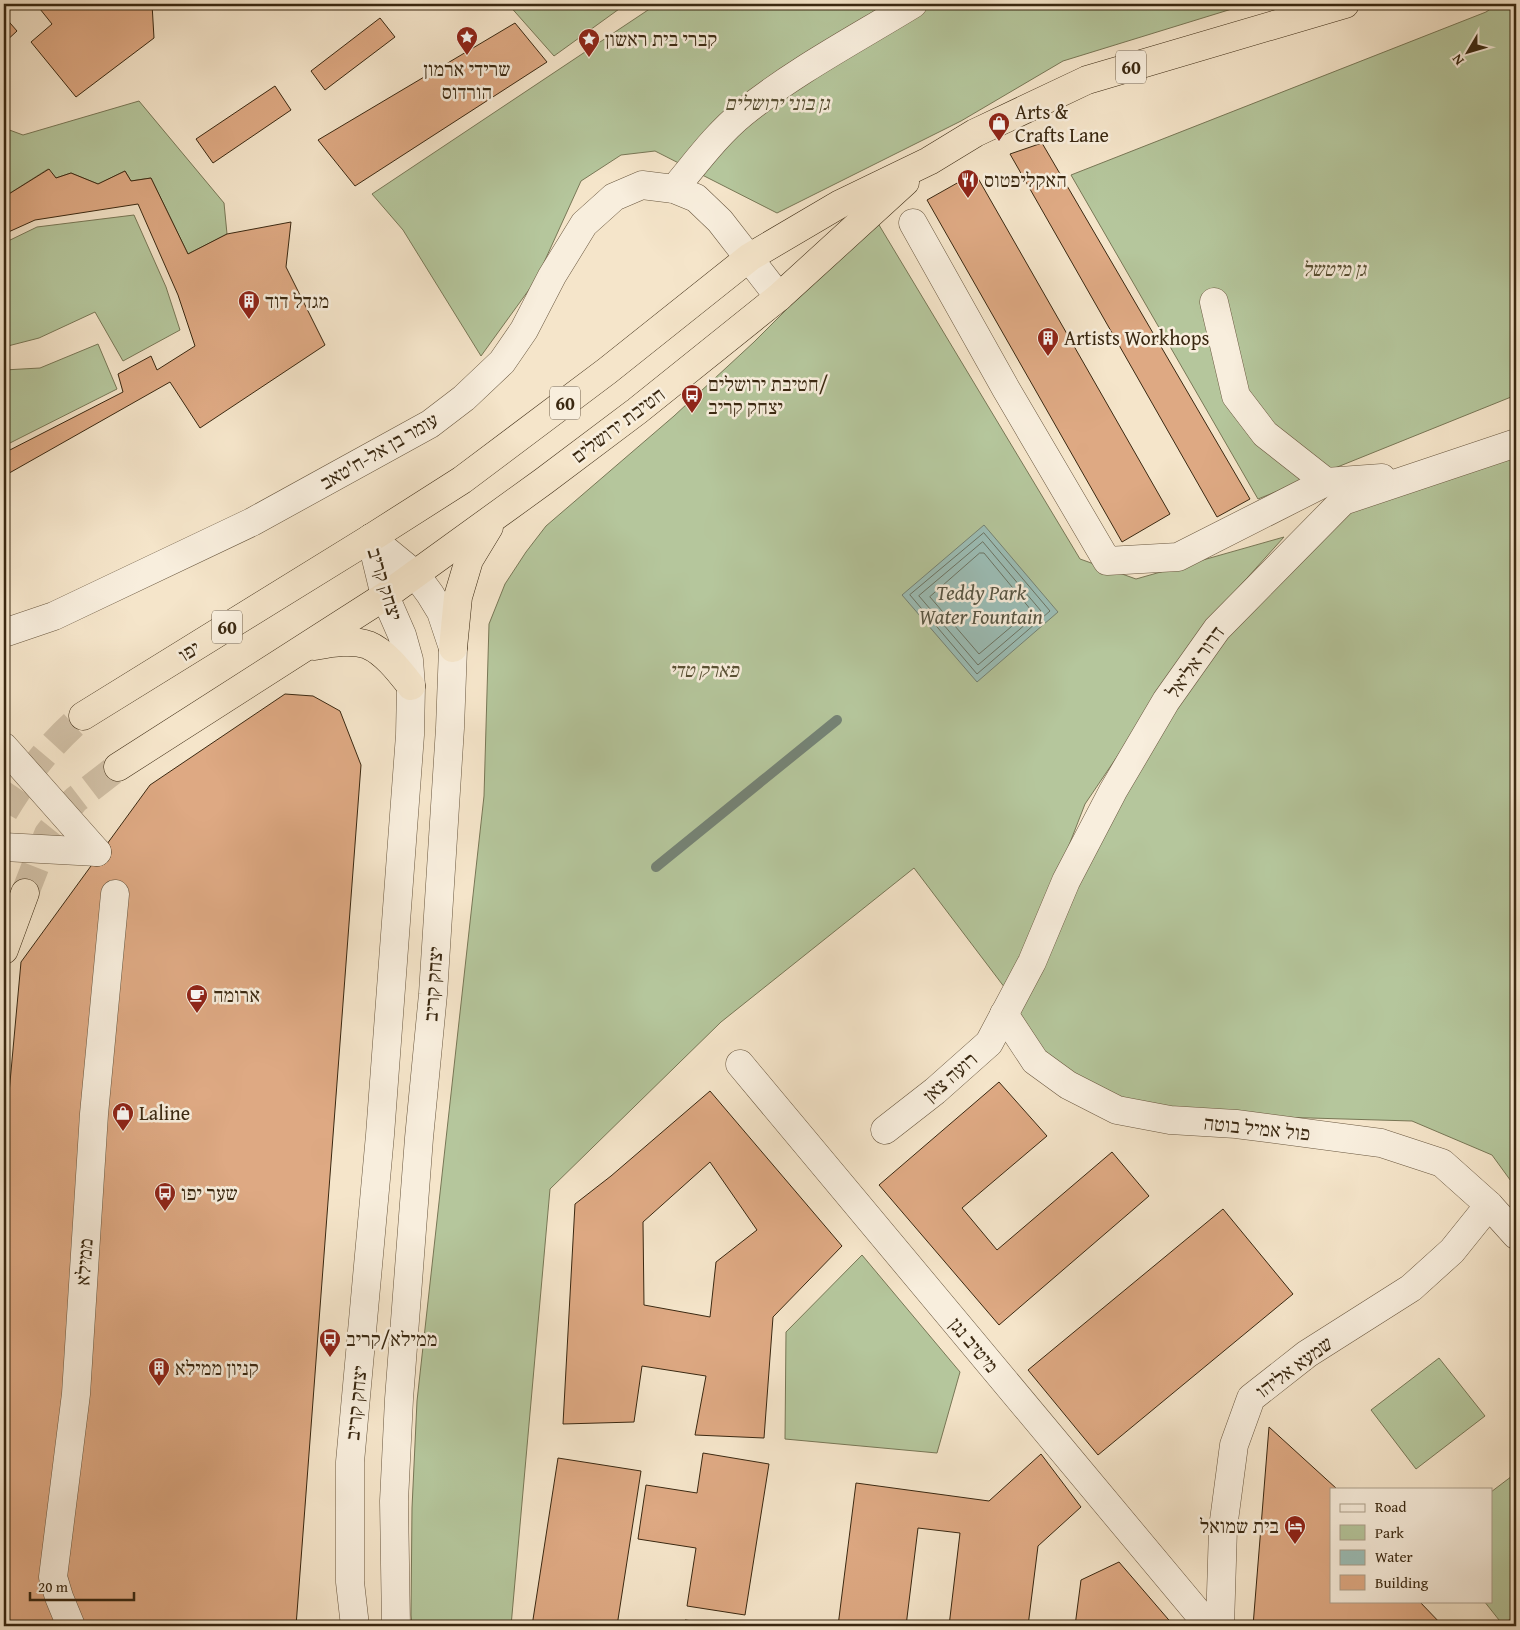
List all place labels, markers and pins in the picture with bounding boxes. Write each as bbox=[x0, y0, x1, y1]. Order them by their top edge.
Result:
place label: קברי בית ראשון bbox=[605, 24, 717, 53]
place icon: שרידי ארמון הורדוס bbox=[455, 25, 479, 56]
place icon: קברי בית ראשון bbox=[577, 27, 601, 58]
place label: שרידי ארמון הורדוס bbox=[423, 54, 511, 106]
place label: Arts & Crafts Lane bbox=[1015, 97, 1109, 149]
shop icon: Arts & Crafts Lane bbox=[987, 111, 1011, 142]
place label: האקליפטוס bbox=[984, 165, 1067, 194]
restaurant icon: האקליפטוס bbox=[956, 168, 980, 199]
place label: מגדל דוד bbox=[265, 286, 329, 315]
building icon: מגדל דוד bbox=[237, 289, 261, 320]
place label: Artists Workhops bbox=[1064, 323, 1209, 352]
building icon: Artists Workhops bbox=[1036, 326, 1060, 357]
place label: חטיבת ירושלים/ יצחק קריב bbox=[708, 369, 828, 421]
bus stop icon: חטיבת ירושלים/ יצחק קריב bbox=[680, 383, 704, 414]
place label: ארומה bbox=[213, 980, 260, 1009]
cafe icon: ארומה bbox=[185, 983, 209, 1014]
place label: Laline bbox=[139, 1098, 190, 1127]
shop icon: Laline bbox=[111, 1101, 135, 1132]
place label: שער יפו bbox=[181, 1178, 238, 1207]
bus stop icon: שער יפו bbox=[153, 1181, 177, 1212]
place label: ממילא/קריב bbox=[346, 1324, 437, 1353]
bus stop icon: ממילא/קריב bbox=[318, 1327, 342, 1358]
place label: קניון ממילא bbox=[175, 1353, 259, 1382]
building icon: קניון ממילא bbox=[147, 1356, 171, 1387]
place label: בית שמואל bbox=[1200, 1511, 1279, 1540]
hotel icon: בית שמואל bbox=[1283, 1514, 1307, 1545]

